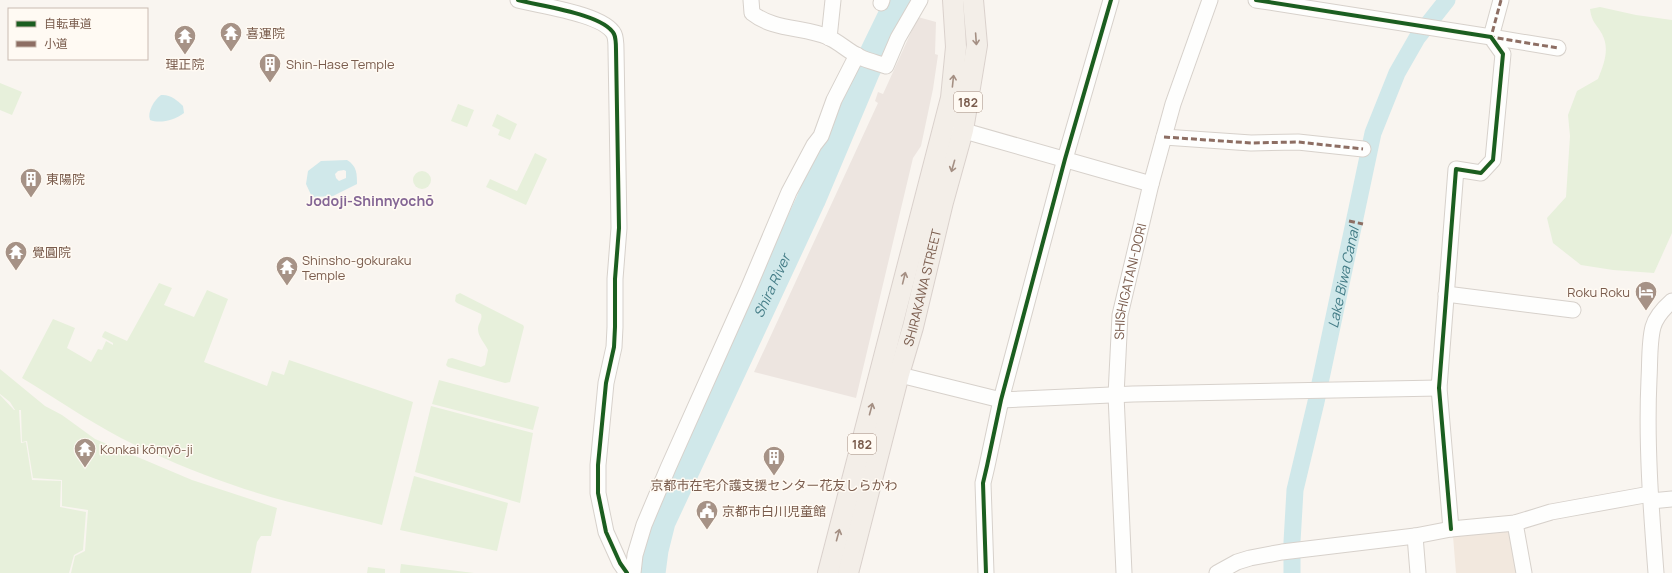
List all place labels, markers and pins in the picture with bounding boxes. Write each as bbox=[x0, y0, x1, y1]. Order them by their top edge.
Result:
temple icon: 喜運院 bbox=[218, 20, 244, 53]
temple icon: 理正院 bbox=[172, 23, 198, 56]
place label: 喜運院 bbox=[246, 24, 285, 42]
building icon: Shin-Hase Temple bbox=[257, 51, 283, 84]
place label: 理正院 bbox=[165, 55, 205, 73]
place label: Shin-Hase Temple bbox=[286, 55, 395, 73]
building icon: 東陽院 bbox=[18, 166, 44, 199]
place label: 東陽院 bbox=[46, 170, 85, 188]
temple icon: 覺圓院 bbox=[3, 239, 29, 272]
place label: 覺圓院 bbox=[32, 243, 71, 261]
place label: Shinsho-gokuraku Temple bbox=[302, 251, 412, 284]
temple icon: Shinsho-gokuraku Temple bbox=[274, 254, 300, 287]
hotel icon: Roku Roku bbox=[1633, 279, 1659, 312]
place label: Roku Roku bbox=[1567, 283, 1630, 301]
temple icon: Konkai kōmyō-ji bbox=[72, 436, 98, 469]
place label: Konkai kōmyō-ji bbox=[100, 440, 193, 458]
building icon: 京都市在宅介護支援センター花友しらかわ bbox=[761, 444, 787, 477]
place label: 京都市在宅介護支援センター花友しらかわ bbox=[650, 476, 898, 494]
public building icon: 京都市白川児童館 bbox=[694, 498, 720, 531]
place label: 京都市白川児童館 bbox=[722, 502, 826, 520]

